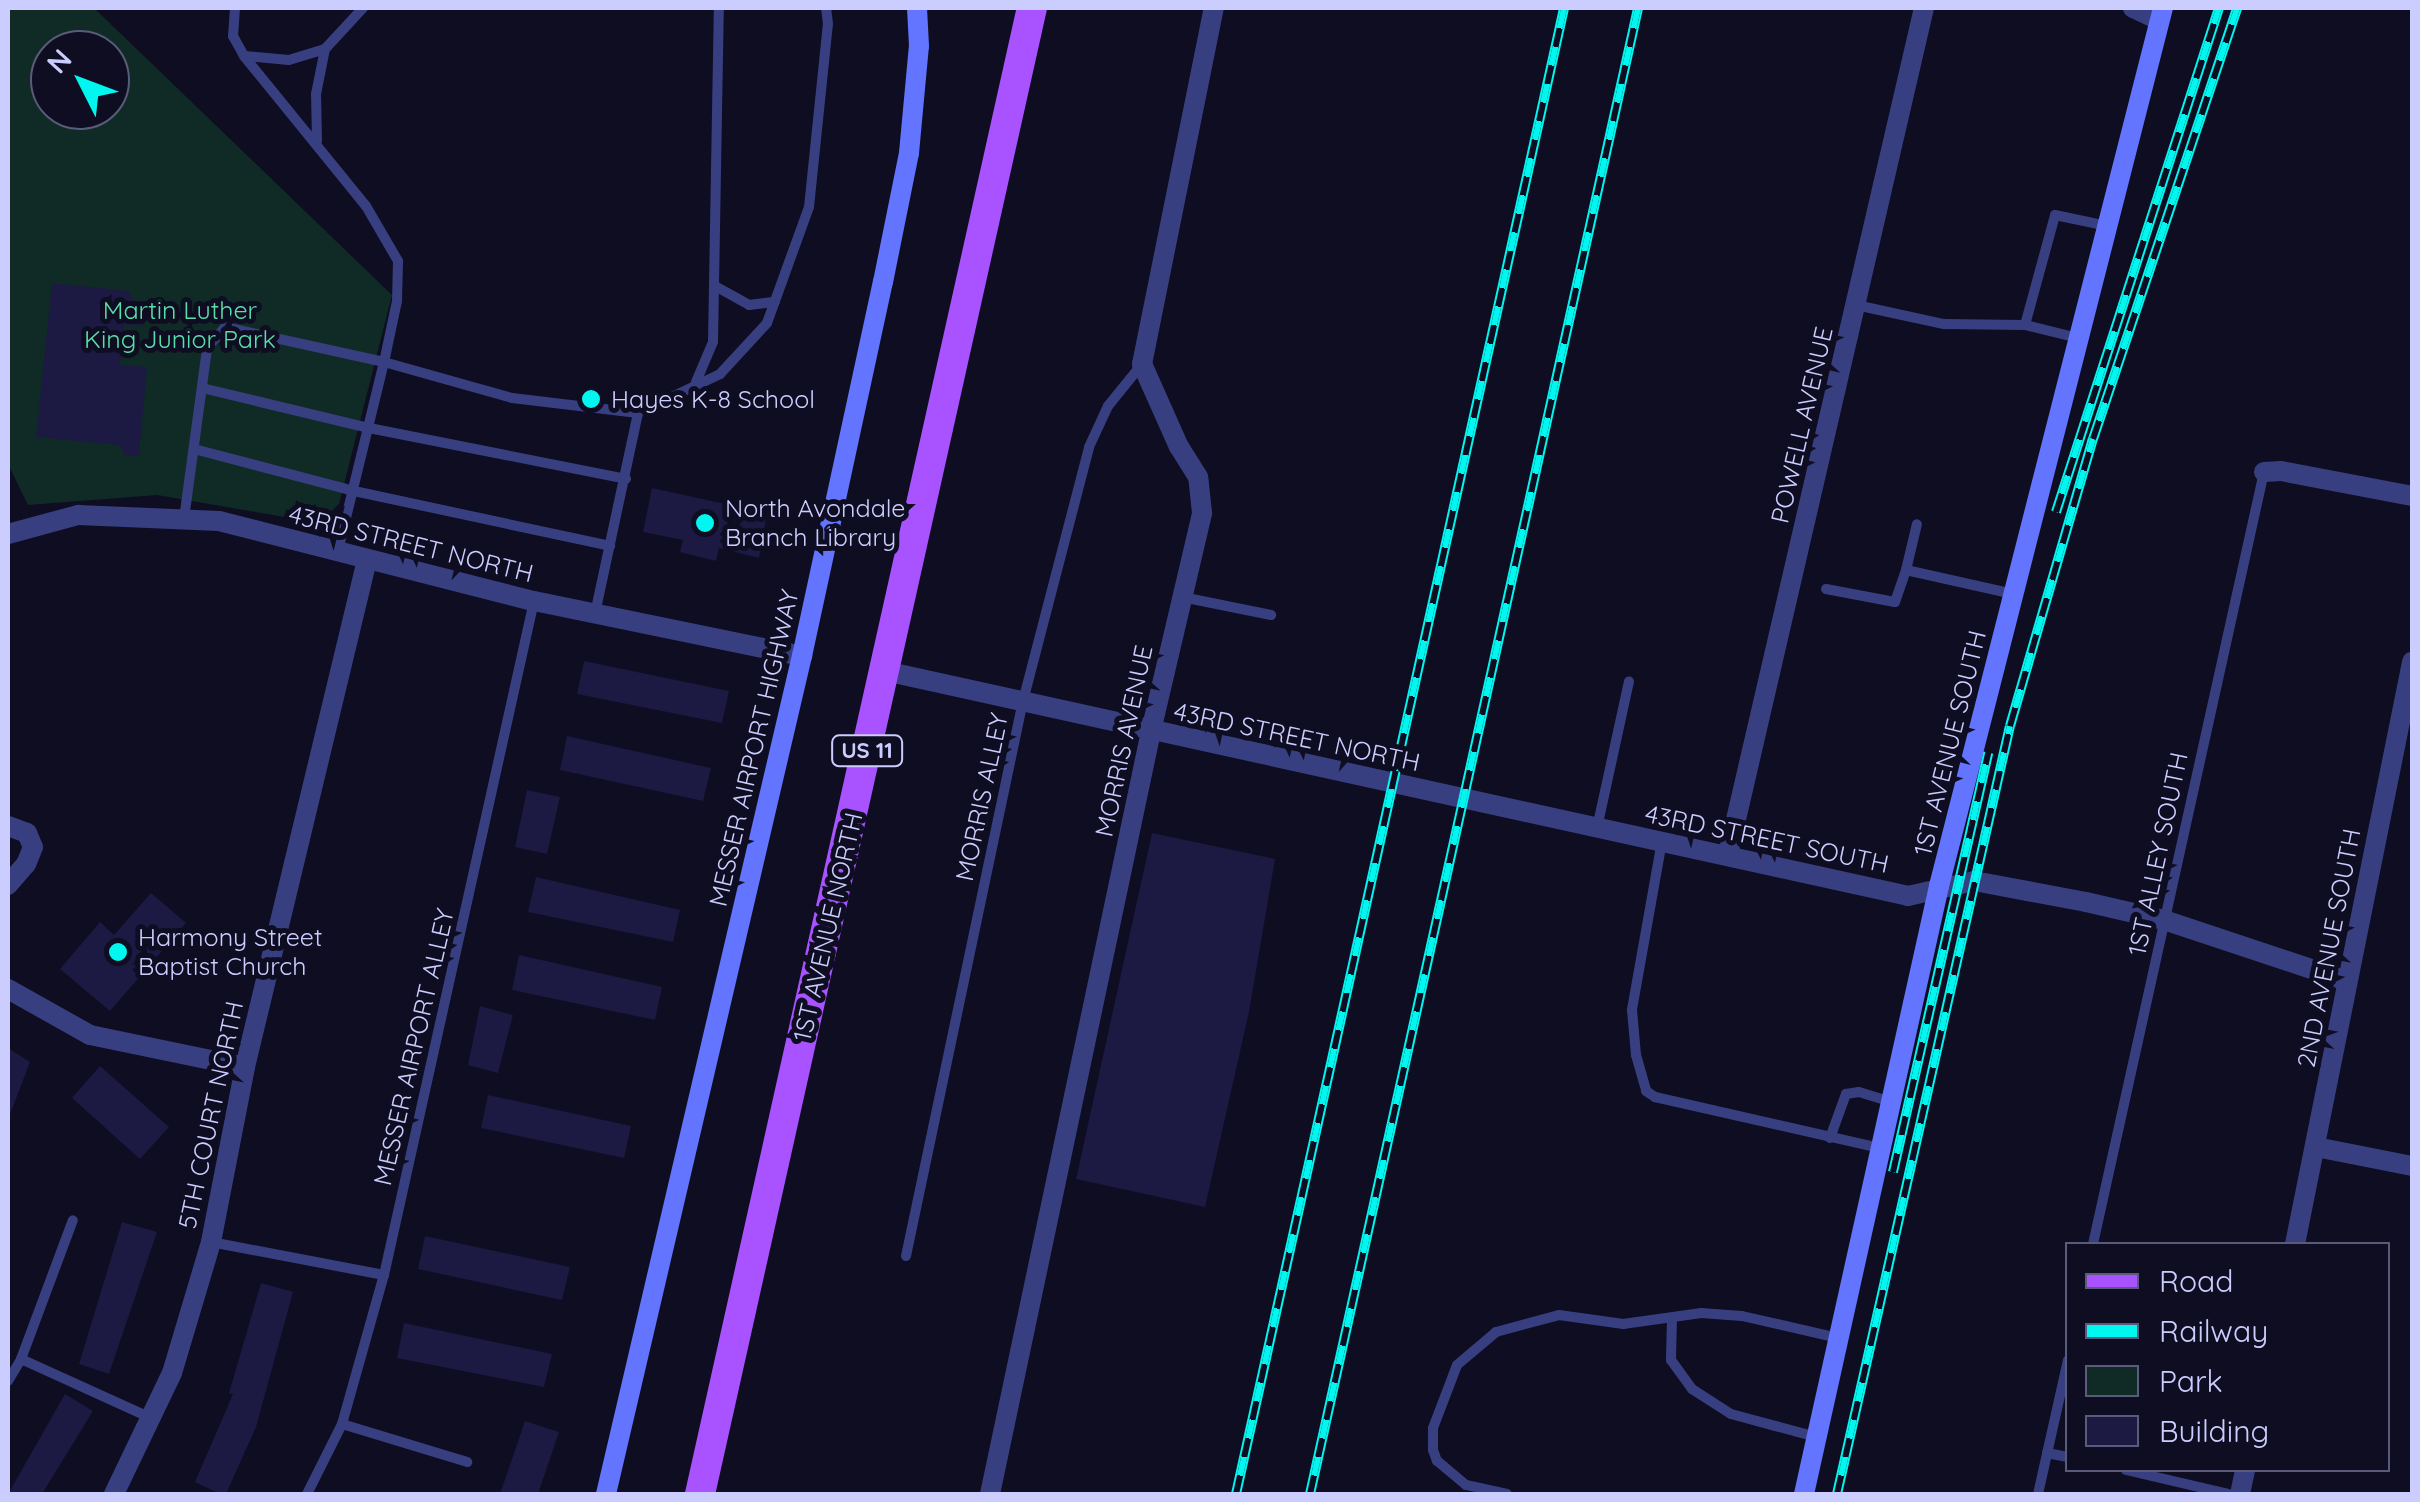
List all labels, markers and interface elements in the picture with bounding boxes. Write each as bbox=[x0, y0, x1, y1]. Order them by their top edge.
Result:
north arrow bbox=[30, 30, 130, 130]
text: N bbox=[39, 42, 79, 80]
park label: Martin Luther King Junior Park bbox=[84, 296, 276, 355]
street label: POWELL AVENUE bbox=[1765, 324, 1839, 526]
place label: Hayes K-8 School bbox=[611, 384, 815, 414]
marker: Hayes K-8 School bbox=[580, 388, 602, 410]
place label: North Avondale Branch Library bbox=[725, 494, 905, 553]
street label: 43RD STREET NORTH bbox=[286, 499, 536, 589]
marker: North Avondale Branch Library bbox=[694, 512, 716, 534]
street label: MESSER AIRPORT HIGHWAY bbox=[703, 586, 805, 910]
street label: 1ST AVENUE SOUTH bbox=[1907, 627, 1993, 859]
street label: MORRIS AVENUE bbox=[1089, 642, 1159, 840]
street label: 43RD STREET NORTH bbox=[1171, 696, 1423, 778]
street label: MORRIS ALLEY bbox=[950, 710, 1014, 884]
road number: US 11 bbox=[830, 734, 904, 768]
street label: 1ST ALLEY SOUTH bbox=[2122, 750, 2194, 958]
street label: 43RD STREET SOUTH bbox=[1643, 799, 1891, 879]
street label: 1ST AVENUE NORTH bbox=[787, 810, 869, 1044]
street label: 2ND AVENUE SOUTH bbox=[2291, 826, 2367, 1070]
street label: MESSER AIRPORT ALLEY bbox=[368, 906, 460, 1188]
place label: Harmony Street Baptist Church bbox=[138, 923, 322, 982]
marker: Harmony Street Baptist Church bbox=[107, 941, 129, 963]
street label: 5TH COURT NORTH bbox=[172, 998, 250, 1232]
legend bbox=[2065, 1242, 2390, 1472]
text: Road bbox=[2159, 1262, 2233, 1300]
text: Railway bbox=[2159, 1312, 2268, 1350]
text: Park bbox=[2159, 1362, 2223, 1400]
text: Building bbox=[2159, 1412, 2269, 1450]

